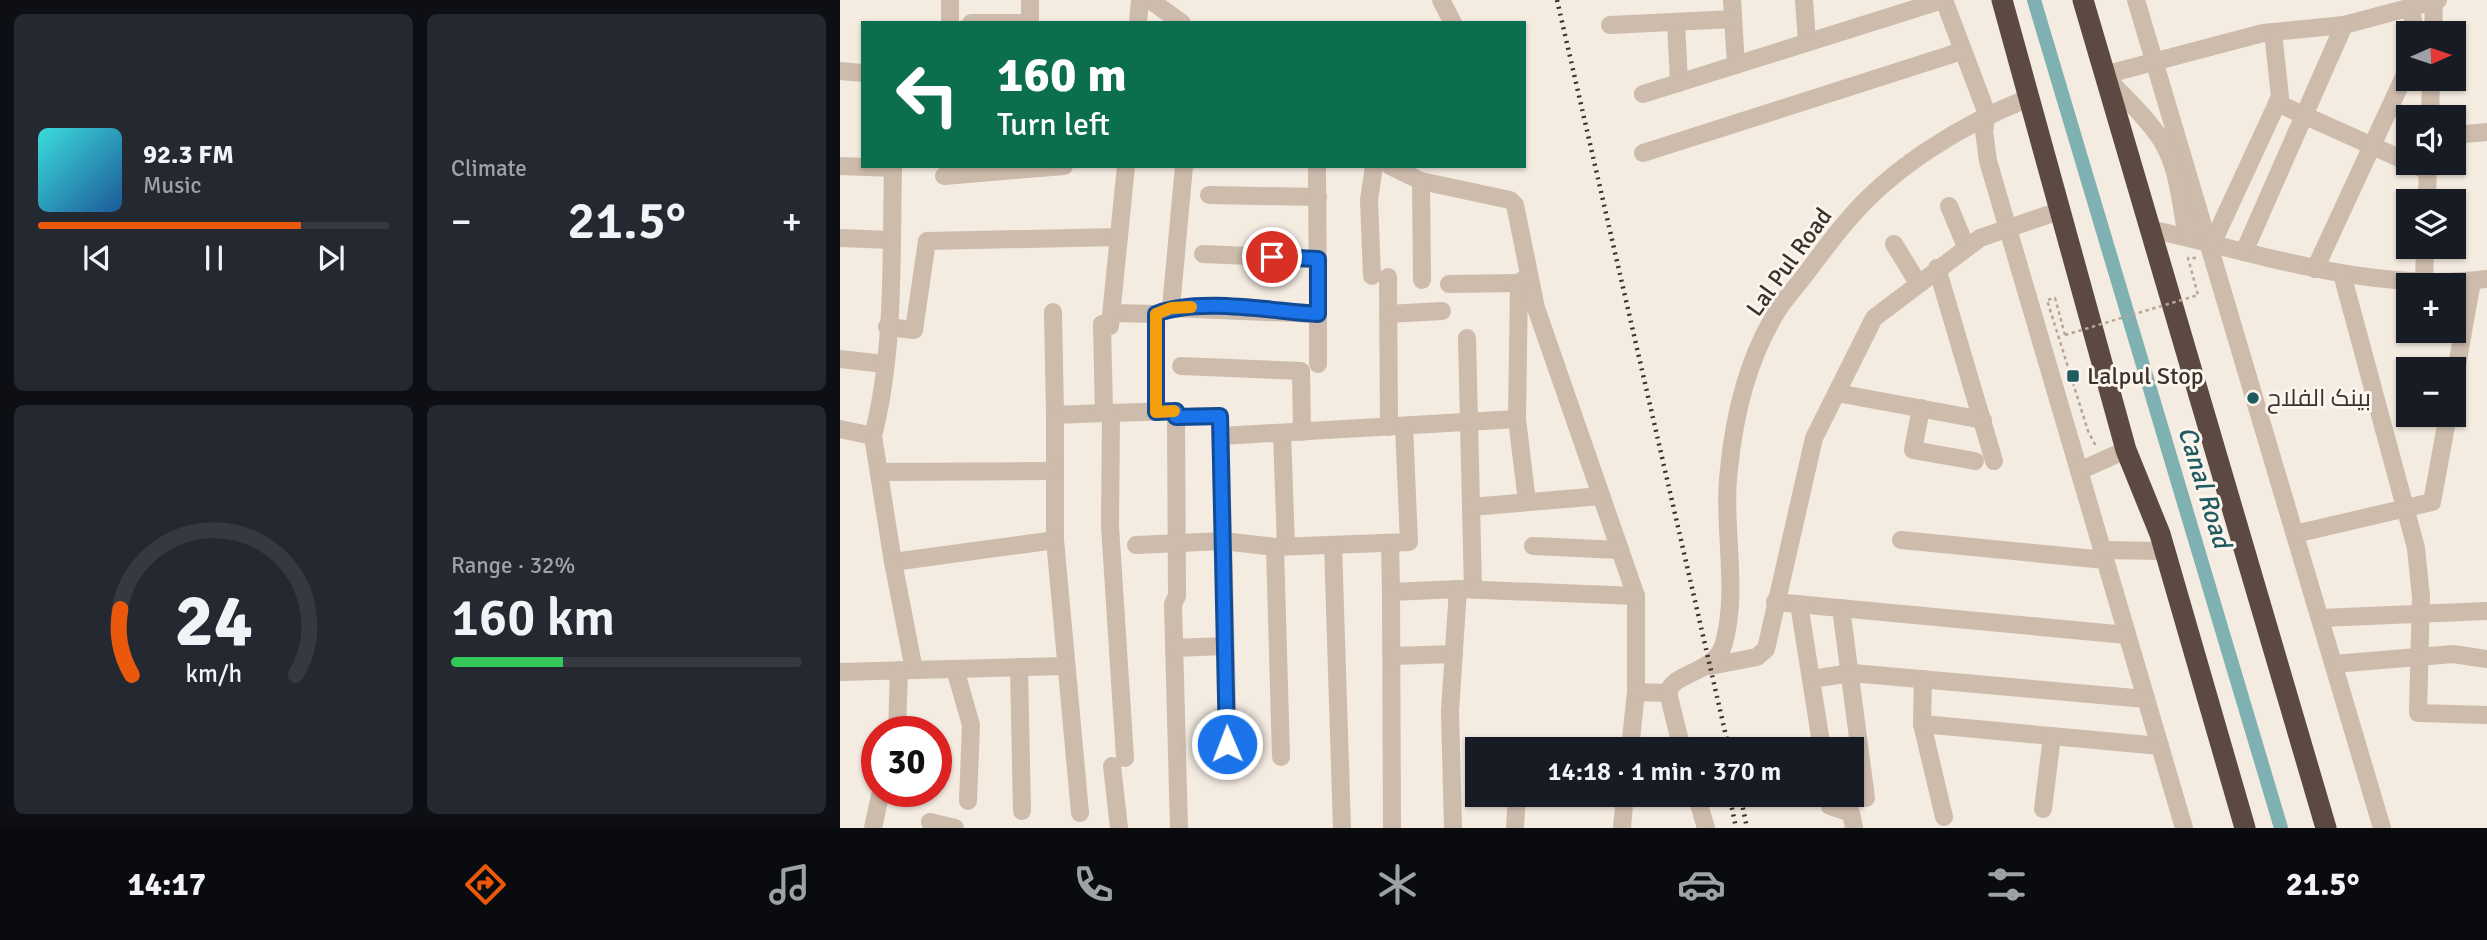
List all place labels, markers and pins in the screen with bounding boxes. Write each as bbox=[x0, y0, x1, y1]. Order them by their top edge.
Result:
pin bbox=[1242, 227, 1302, 287]
place label: Lalpul Stop bbox=[2087, 361, 2203, 391]
marker: Lalpul Stop bbox=[2065, 368, 2081, 384]
place label: بینک الفلاح bbox=[2267, 383, 2371, 414]
marker: بینک الفلاح bbox=[2245, 390, 2261, 406]

